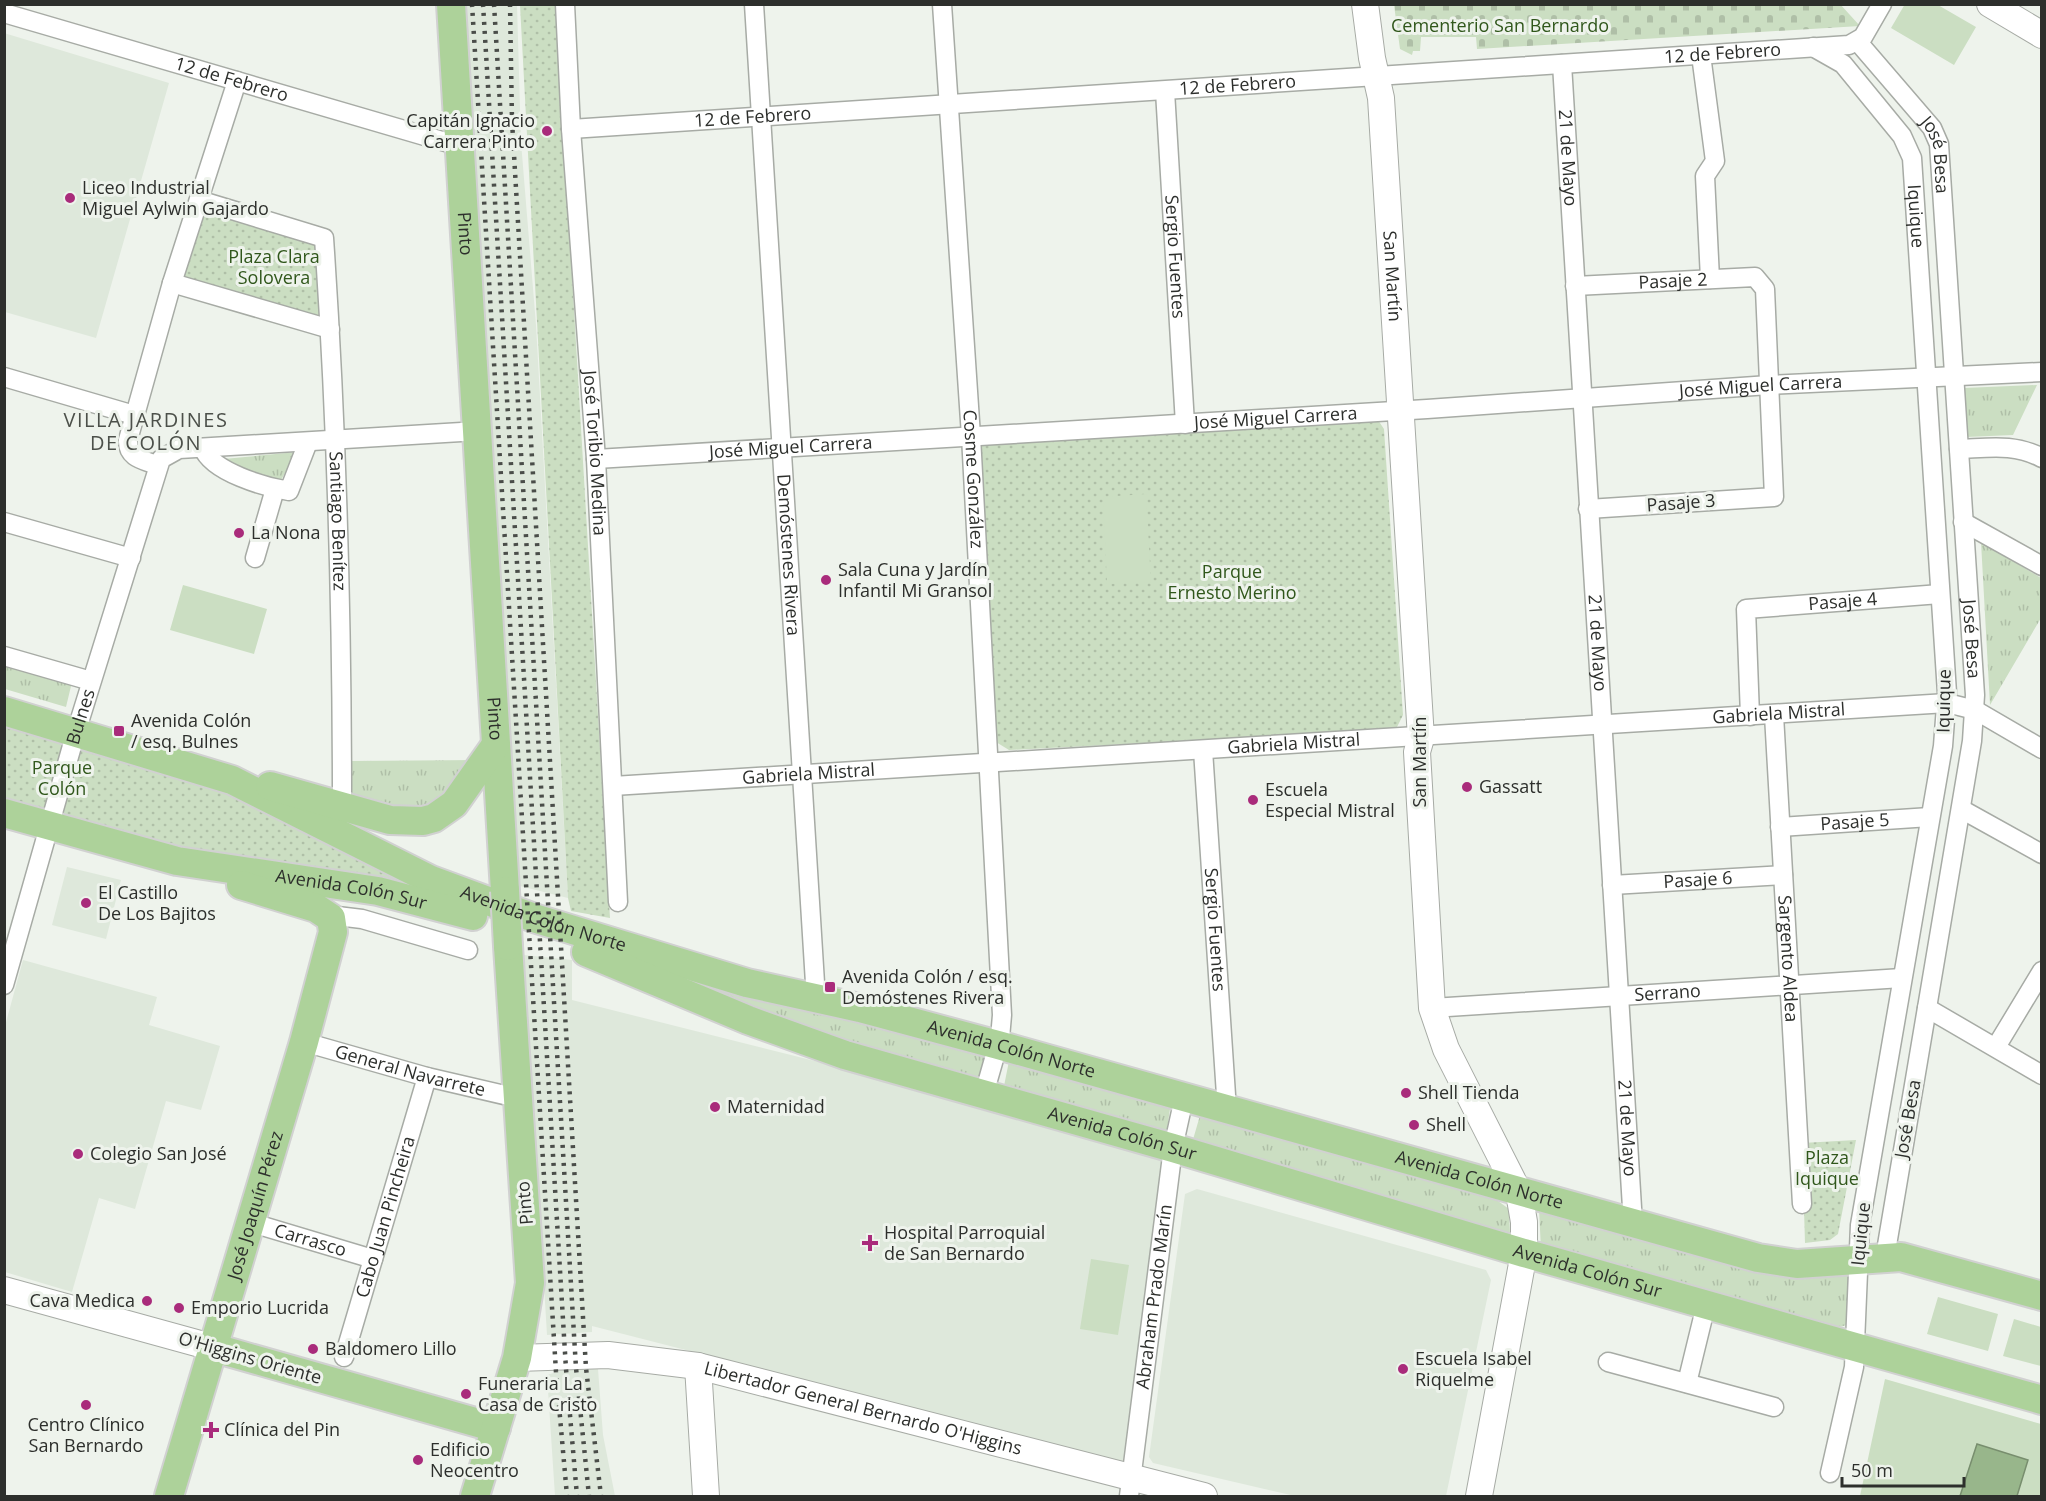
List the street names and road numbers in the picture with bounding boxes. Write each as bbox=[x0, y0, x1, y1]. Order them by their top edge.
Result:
street label: 12 de Febrero bbox=[1663, 36, 1782, 68]
street label: 12 de Febrero bbox=[172, 51, 291, 106]
street label: 12 de Febrero bbox=[1178, 68, 1297, 100]
street label: 12 de Febrero bbox=[693, 100, 812, 132]
street label: 21 de Mayo bbox=[1554, 109, 1584, 207]
street label: José Besa bbox=[1914, 109, 1955, 194]
street label: Iquique bbox=[1903, 183, 1931, 249]
street label: Sergio Fuentes bbox=[1160, 194, 1192, 319]
street label: Pinto bbox=[453, 211, 479, 256]
street label: San Martín bbox=[1378, 230, 1408, 322]
street label: Pasaje 2 bbox=[1638, 266, 1708, 294]
street label: José Toribio Medina bbox=[578, 367, 613, 536]
street label: José Miguel Carrera bbox=[1676, 369, 1843, 402]
street label: José Miguel Carrera bbox=[1191, 400, 1358, 434]
street label: Cosme González bbox=[958, 409, 990, 549]
street label: José Miguel Carrera bbox=[706, 429, 873, 463]
street label: Santiago Benítez bbox=[324, 451, 353, 591]
street label: Demóstenes Rivera bbox=[772, 473, 806, 637]
street label: Pasaje 3 bbox=[1646, 488, 1716, 516]
street label: Pasaje 4 bbox=[1807, 586, 1878, 615]
street label: 21 de Mayo bbox=[1583, 594, 1613, 692]
street label: José Besa bbox=[1958, 597, 1987, 679]
street label: Iquique bbox=[1930, 669, 1956, 733]
street label: Bulnes bbox=[60, 686, 100, 747]
street label: Pinto bbox=[482, 696, 509, 741]
street label: Gabriela Mistral bbox=[1712, 696, 1846, 729]
street label: San Martín bbox=[1407, 716, 1431, 808]
street label: Gabriela Mistral bbox=[1226, 727, 1361, 759]
street label: Gabriela Mistral bbox=[741, 757, 876, 789]
street label: Pasaje 5 bbox=[1820, 807, 1890, 835]
street label: Avenida Colón Sur bbox=[274, 863, 430, 915]
street label: Pasaje 6 bbox=[1663, 865, 1733, 893]
street label: Sergio Fuentes bbox=[1200, 867, 1232, 992]
street label: Avenida Colón Norte bbox=[458, 879, 630, 957]
street label: Sargento Aldea bbox=[1773, 894, 1805, 1023]
street label: Serrano bbox=[1633, 978, 1701, 1006]
street label: Avenida Colón Norte bbox=[925, 1014, 1098, 1083]
street label: General Navarrete bbox=[332, 1038, 488, 1101]
street label: José Besa bbox=[1888, 1078, 1926, 1162]
street label: 21 de Mayo bbox=[1613, 1079, 1643, 1177]
street label: Avenida Colón Sur bbox=[1045, 1100, 1200, 1166]
street label: José Joaquín Pérez bbox=[220, 1128, 288, 1284]
street label: Cabo Juan Pincheira bbox=[349, 1133, 420, 1301]
street label: Avenida Colón Norte bbox=[1393, 1144, 1566, 1214]
street label: Pinto bbox=[510, 1180, 538, 1226]
street label: Iquique bbox=[1845, 1201, 1875, 1267]
street label: Abraham Prado Marín bbox=[1130, 1203, 1177, 1390]
street label: Carrasco bbox=[272, 1217, 350, 1261]
street label: Avenida Colón Sur bbox=[1511, 1237, 1665, 1303]
street label: O'Higgins Oriente bbox=[176, 1325, 325, 1389]
street label: Libertador General Bernardo O'Higgins bbox=[702, 1355, 1025, 1460]

